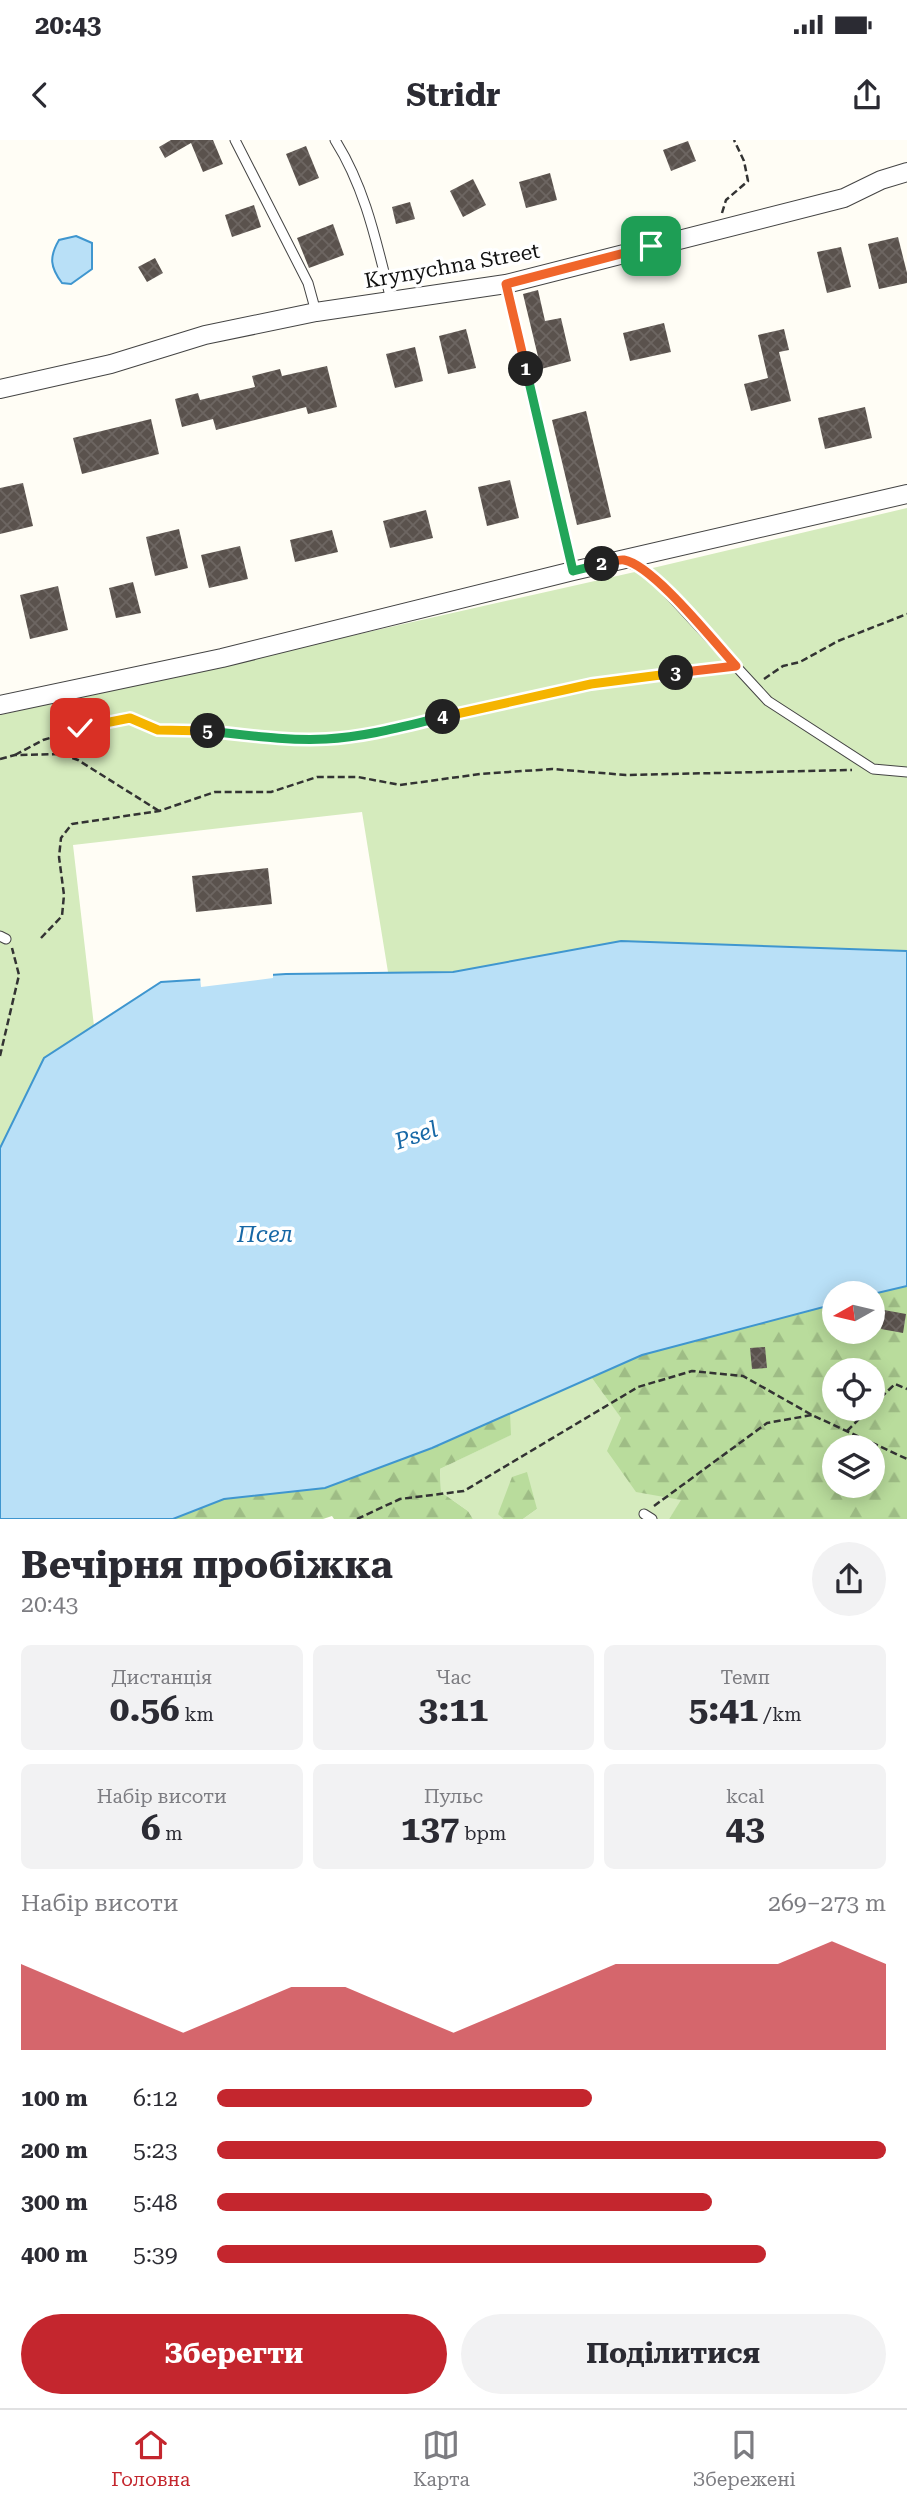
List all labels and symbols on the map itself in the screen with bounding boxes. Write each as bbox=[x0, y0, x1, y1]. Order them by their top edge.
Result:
pin bbox=[621, 216, 681, 276]
street label: Krynychna Street bbox=[362, 239, 542, 293]
pin: 1 bbox=[508, 352, 544, 386]
pin: 2 bbox=[584, 546, 620, 582]
pin: 3 bbox=[658, 656, 694, 690]
pin bbox=[50, 698, 110, 758]
pin: 4 bbox=[426, 700, 460, 734]
pin: 5 bbox=[190, 714, 226, 748]
water label: Psel bbox=[390, 1116, 441, 1156]
water label: Псел bbox=[236, 1221, 293, 1248]
north arrow bbox=[822, 1281, 886, 1344]

